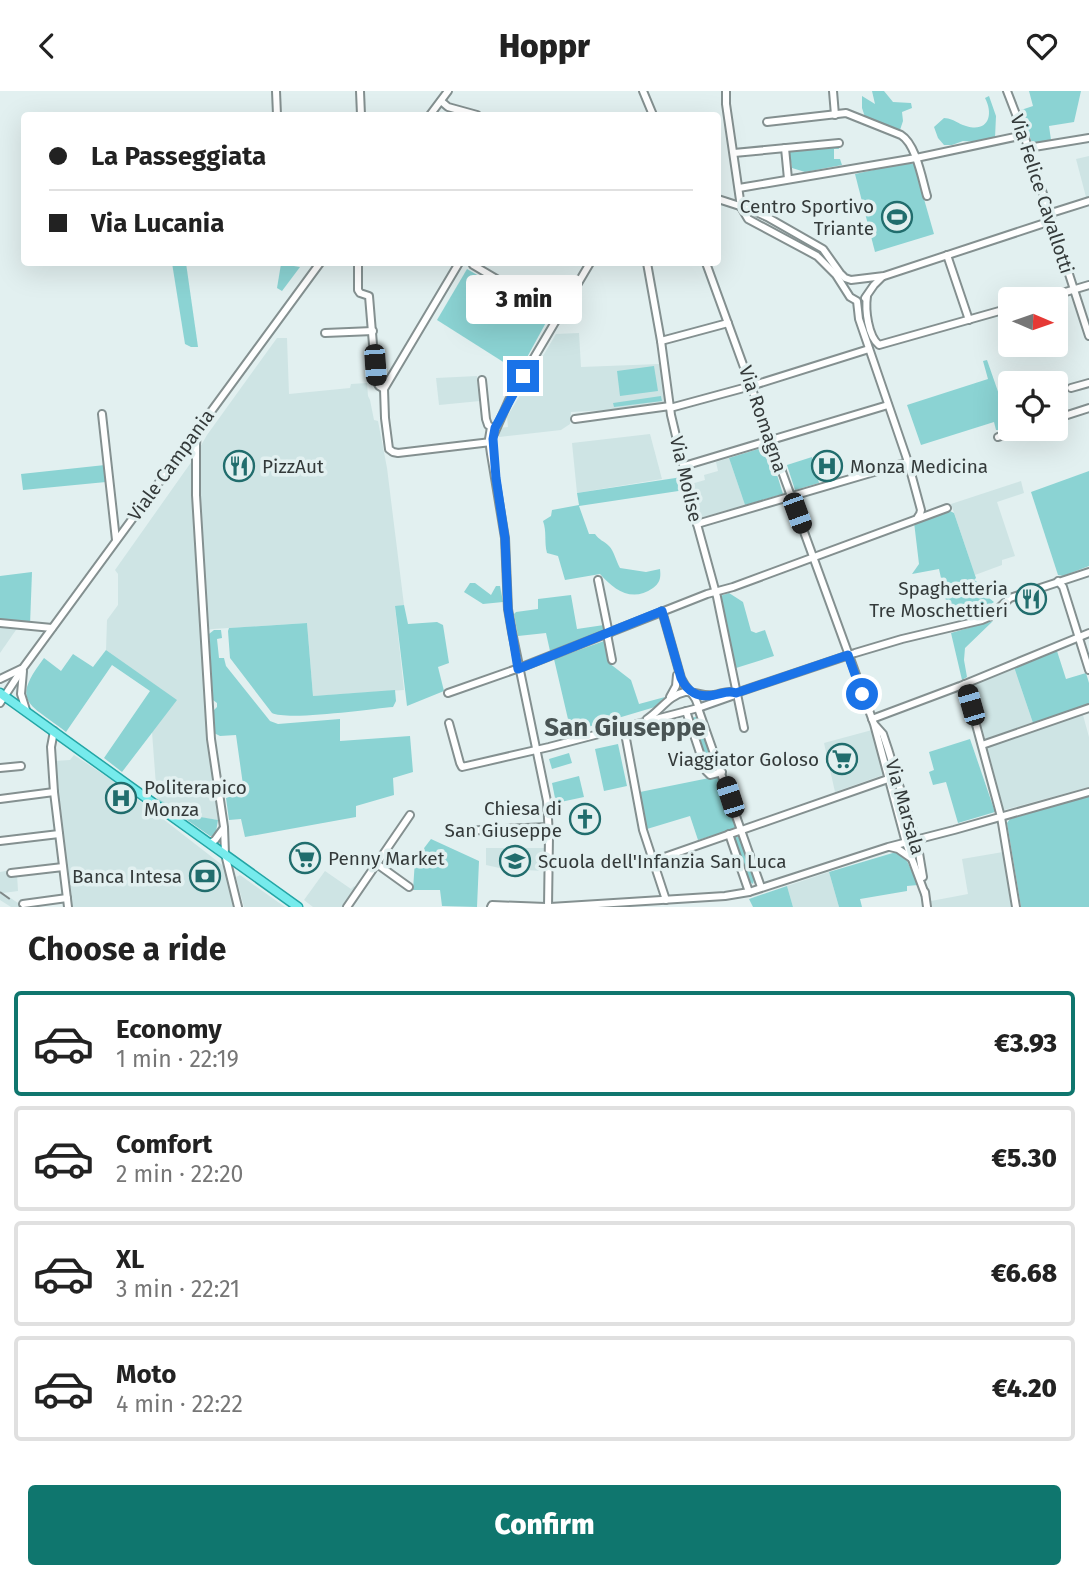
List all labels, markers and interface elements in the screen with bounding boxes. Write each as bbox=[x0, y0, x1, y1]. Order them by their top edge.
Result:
icon: back bbox=[28, 27, 66, 65]
text: Hoppr bbox=[499, 27, 590, 65]
icon: heart bbox=[1023, 27, 1061, 65]
street label: Via Felice Cavallotti bbox=[1005, 111, 1079, 277]
text: La Passeggiata bbox=[91, 141, 266, 172]
place label: Centro Sportivo Triante bbox=[740, 195, 874, 240]
sports icon: Centro Sportivo Triante bbox=[880, 200, 914, 234]
text: Via Lucania bbox=[91, 208, 224, 239]
callout: 3 min bbox=[465, 275, 581, 323]
text: 3 min bbox=[496, 285, 552, 313]
north arrow bbox=[998, 287, 1068, 357]
map controls bbox=[998, 287, 1068, 441]
car bbox=[364, 343, 387, 387]
route end bbox=[507, 360, 539, 392]
street label: Via Romagna bbox=[734, 363, 792, 475]
button: locate bbox=[998, 371, 1068, 441]
street label: Viale Campania bbox=[123, 405, 219, 525]
street label: Via Molise bbox=[665, 434, 707, 524]
restaurant icon: PizzAut bbox=[222, 449, 256, 483]
hospital icon: Monza Medicina bbox=[810, 449, 844, 483]
place label: PizzAut bbox=[262, 455, 324, 478]
place label: Monza Medicina bbox=[850, 455, 988, 478]
car bbox=[780, 490, 815, 536]
place label: Spaghetteria Tre Moschettieri bbox=[869, 577, 1008, 622]
restaurant icon: Spaghetteria Tre Moschettieri bbox=[1014, 582, 1048, 616]
route start bbox=[846, 678, 878, 710]
car bbox=[956, 682, 987, 728]
district label: San Giuseppe bbox=[544, 712, 706, 743]
supermarket icon: Viaggiator Goloso bbox=[825, 742, 859, 776]
place label: Viaggiator Goloso bbox=[668, 748, 819, 771]
street label: Via Marsala bbox=[880, 757, 930, 857]
car bbox=[714, 774, 747, 820]
place label: Politerapico Monza bbox=[144, 776, 247, 821]
hospital icon: Politerapico Monza bbox=[104, 781, 138, 815]
place label: Chiesa di San Giuseppe bbox=[445, 797, 562, 842]
church icon: Chiesa di San Giuseppe bbox=[568, 802, 602, 836]
supermarket icon: Penny Market bbox=[288, 841, 322, 875]
school or university icon: Scuola dell'Infanzia San Luca bbox=[498, 844, 532, 878]
place label: Penny Market bbox=[328, 847, 445, 870]
place label: Scuola dell'Infanzia San Luca bbox=[538, 850, 786, 873]
bank icon: Banca Intesa bbox=[188, 859, 222, 893]
place label: Banca Intesa bbox=[72, 865, 182, 888]
text: Choose a ride bbox=[28, 930, 226, 968]
icon: car bbox=[32, 1012, 95, 1075]
text: Economy bbox=[116, 1014, 222, 1045]
text: €3.93 bbox=[994, 1028, 1057, 1059]
text: 1 min · 22:19 bbox=[116, 1045, 239, 1073]
icon: car bbox=[32, 1127, 95, 1190]
text: Comfort bbox=[116, 1129, 212, 1160]
text: €5.30 bbox=[992, 1143, 1057, 1174]
text: 2 min · 22:20 bbox=[116, 1160, 243, 1188]
icon: car bbox=[32, 1242, 95, 1305]
text: XL bbox=[116, 1244, 144, 1275]
text: €6.68 bbox=[991, 1258, 1057, 1289]
text: 3 min · 22:21 bbox=[116, 1275, 240, 1303]
icon: car bbox=[32, 1357, 95, 1420]
text: Moto bbox=[116, 1359, 176, 1390]
text: €4.20 bbox=[992, 1373, 1057, 1404]
text: 4 min · 22:22 bbox=[116, 1390, 243, 1418]
button: Confirm bbox=[28, 1485, 1061, 1565]

